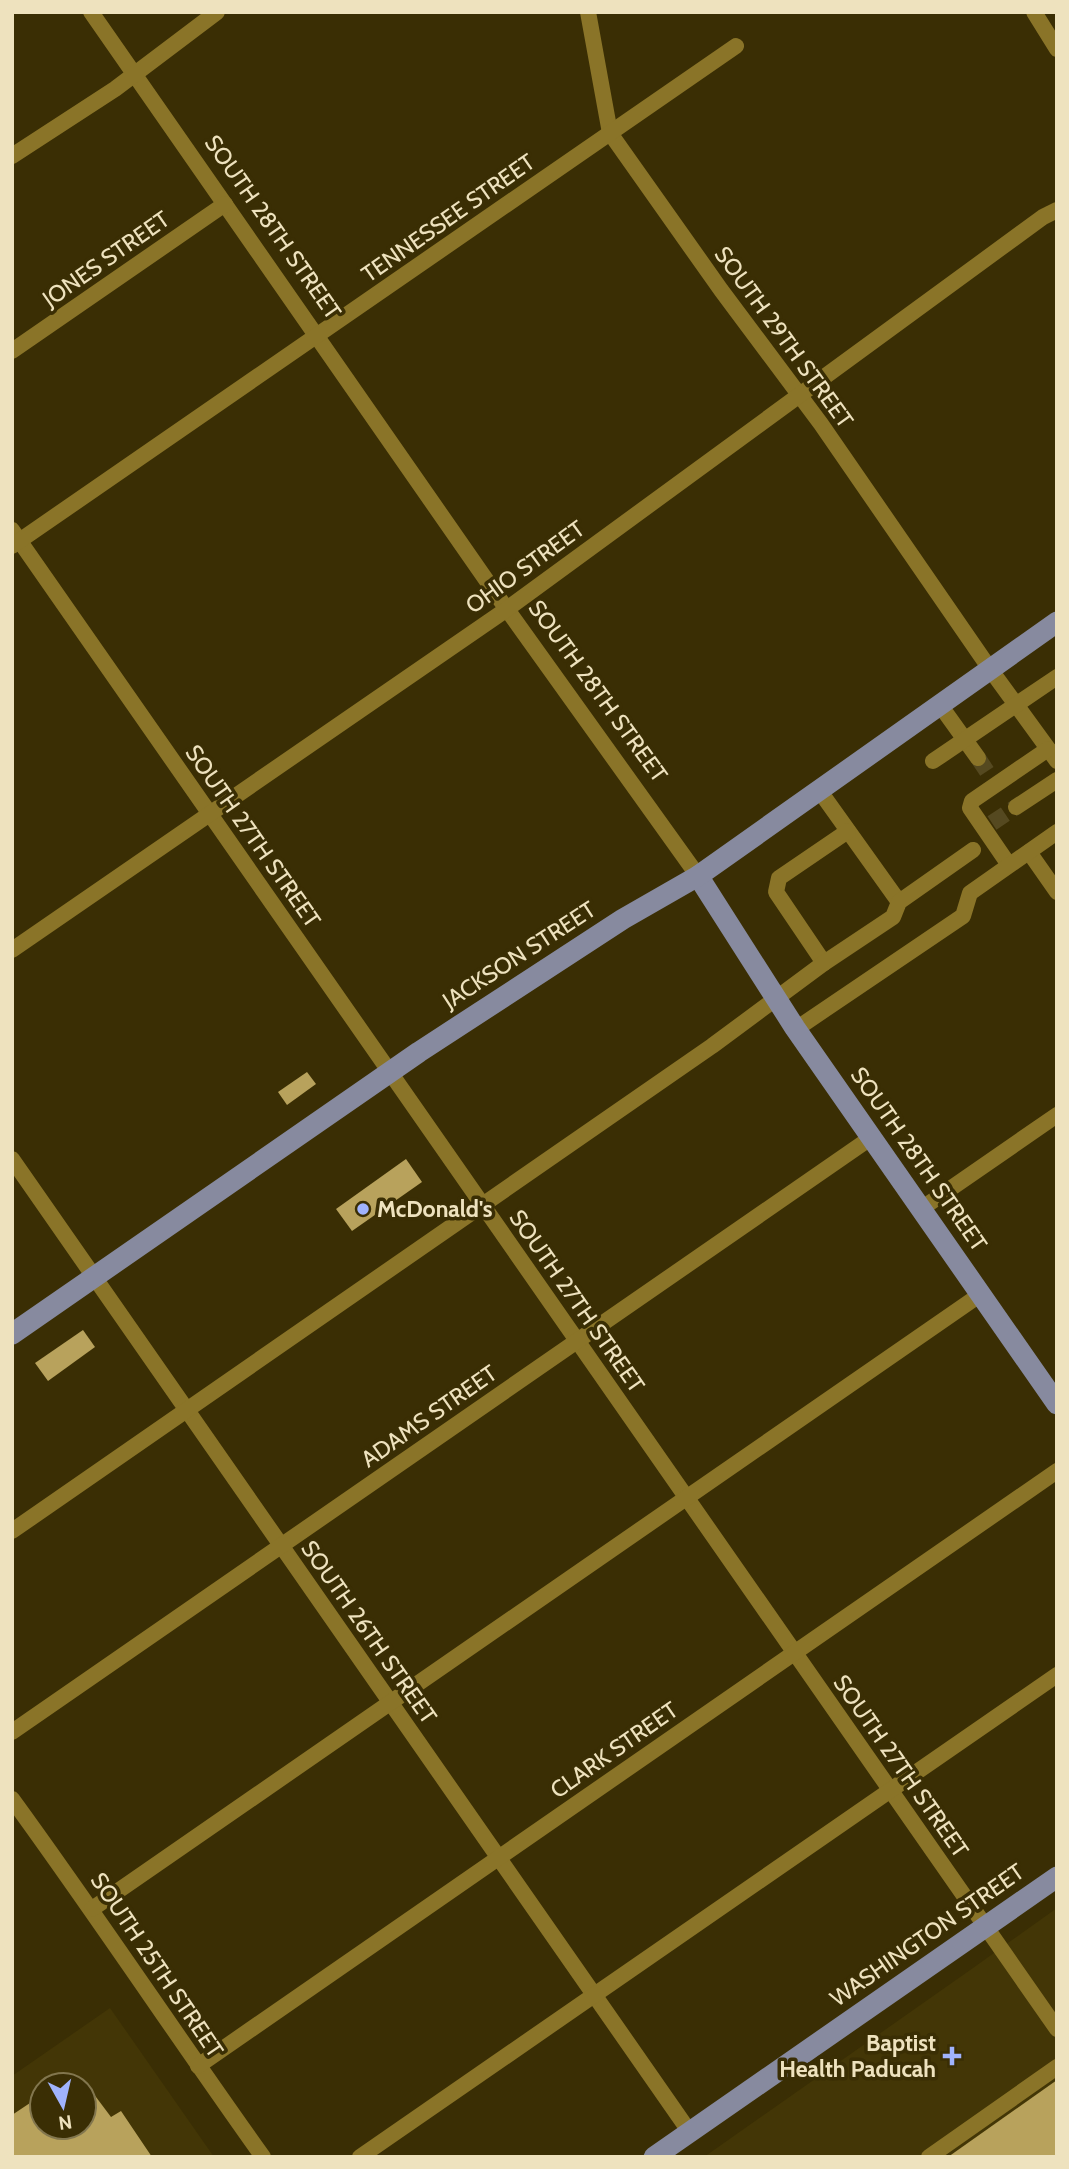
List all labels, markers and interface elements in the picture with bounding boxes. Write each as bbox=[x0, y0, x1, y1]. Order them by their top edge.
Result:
street label: SOUTH 28TH STREET bbox=[199, 130, 347, 324]
street label: TENNESSEE STREET bbox=[356, 148, 540, 288]
street label: JONES STREET bbox=[36, 205, 175, 314]
street label: SOUTH 29TH STREET bbox=[709, 241, 859, 433]
street label: OHIO STREET bbox=[460, 515, 590, 619]
street label: SOUTH 28TH STREET bbox=[523, 594, 673, 788]
street label: SOUTH 27TH STREET bbox=[179, 739, 327, 933]
street label: JACKSON STREET bbox=[436, 895, 601, 1015]
street label: SOUTH 28TH STREET bbox=[845, 1062, 993, 1256]
place label: McDonald's bbox=[377, 1195, 493, 1223]
marker: McDonald's bbox=[355, 1201, 371, 1217]
street label: SOUTH 27TH STREET bbox=[503, 1204, 651, 1398]
street label: ADAMS STREET bbox=[356, 1359, 502, 1473]
street label: SOUTH 26TH STREET bbox=[295, 1535, 443, 1729]
street label: SOUTH 27TH STREET bbox=[827, 1669, 975, 1863]
street label: CLARK STREET bbox=[545, 1696, 683, 1804]
street label: WASHINGTON STREET bbox=[825, 1858, 1029, 2012]
street label: SOUTH 25TH STREET bbox=[85, 1867, 229, 2063]
place label: Baptist Health Paducah bbox=[779, 2029, 936, 2083]
marker: Baptist Health Paducah bbox=[942, 2046, 962, 2066]
north arrow bbox=[28, 2071, 98, 2141]
text: N bbox=[57, 2110, 74, 2135]

